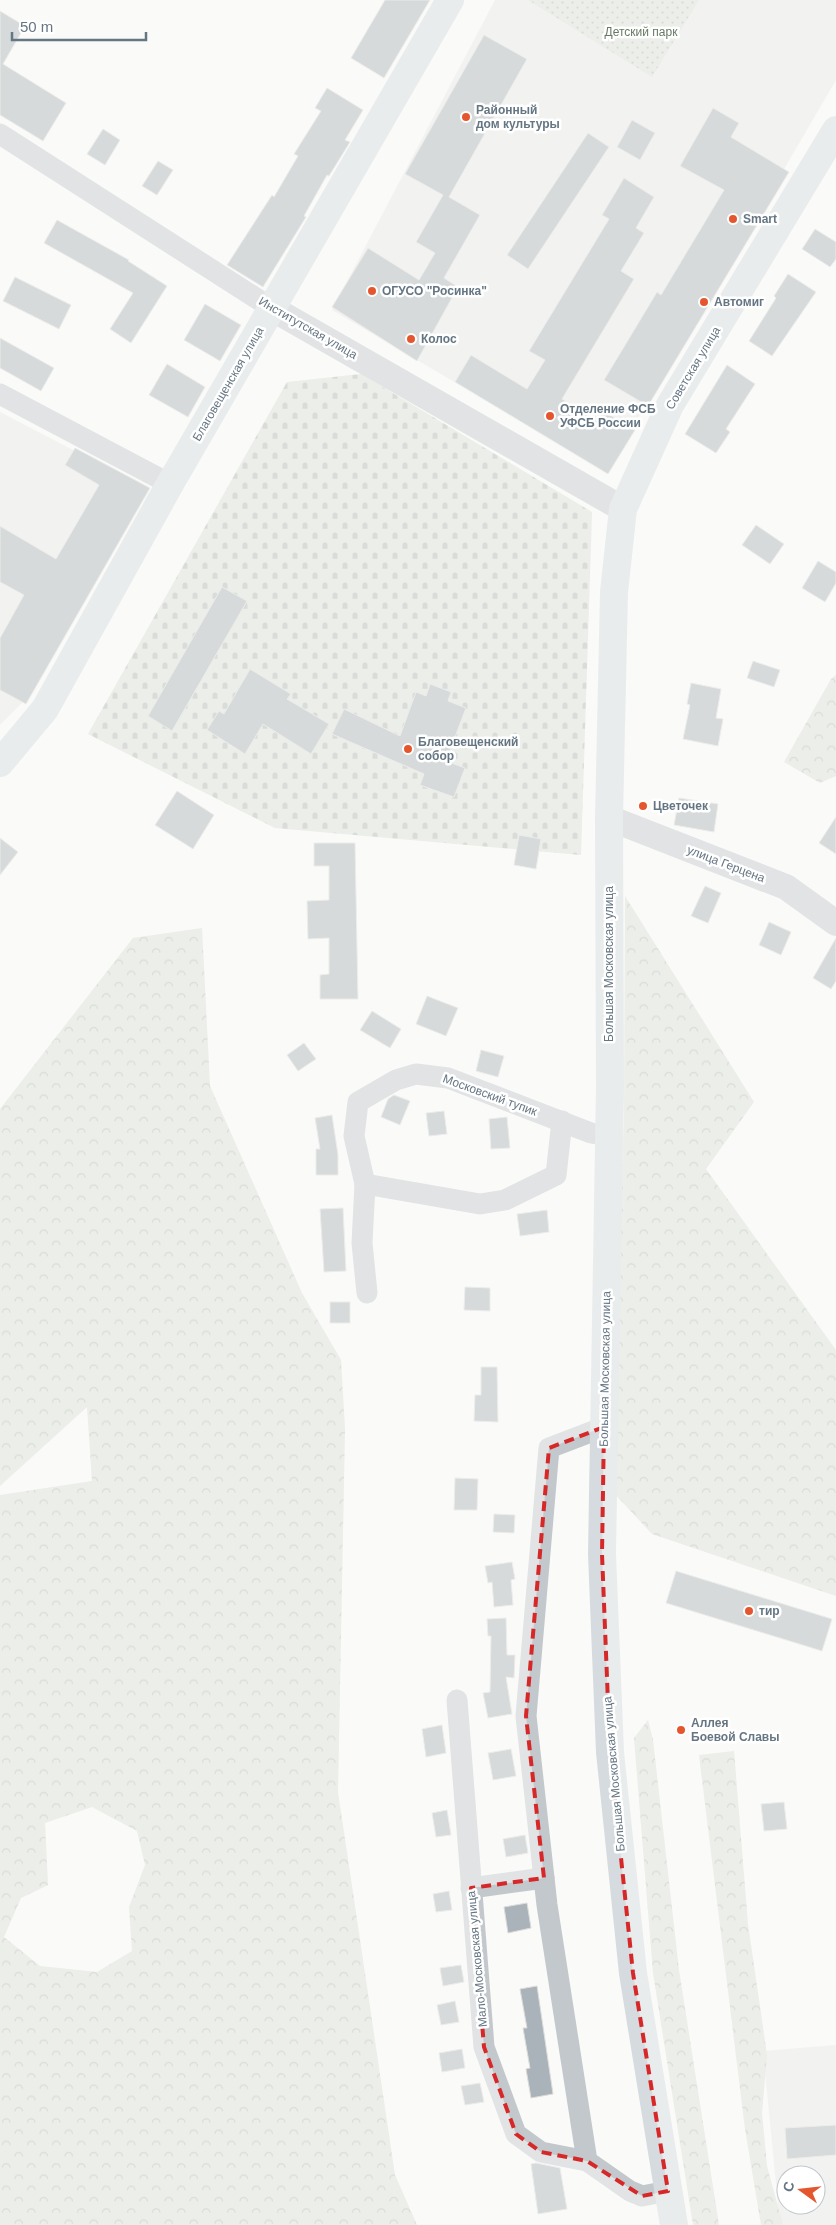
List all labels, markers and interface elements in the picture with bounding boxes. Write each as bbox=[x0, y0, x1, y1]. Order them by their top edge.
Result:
scale bar bbox=[12, 10, 146, 42]
text: 50 m bbox=[20, 18, 53, 35]
park label: Детский парк bbox=[605, 25, 678, 39]
place label: Районный дом культуры bbox=[476, 103, 560, 131]
marker: Районный дом культуры bbox=[460, 111, 472, 123]
place label: Smart bbox=[743, 212, 777, 226]
marker: Smart bbox=[727, 213, 739, 225]
place label: ОГУСО "Росинка" bbox=[382, 284, 487, 298]
marker: ОГУСО "Росинка" bbox=[366, 285, 378, 297]
street label: Институтская улица bbox=[256, 294, 360, 362]
place label: Автомиг bbox=[714, 295, 764, 309]
marker: Автомиг bbox=[698, 296, 710, 308]
street label: Благовещенская улица bbox=[190, 324, 267, 443]
street label: Советская улица bbox=[663, 324, 723, 412]
place label: Колос bbox=[421, 332, 457, 346]
marker: Колос bbox=[405, 333, 417, 345]
place label: Отделение ФСБ УФСБ России bbox=[560, 402, 656, 430]
marker: Отделение ФСБ УФСБ России bbox=[544, 410, 556, 422]
place label: Благовещенский собор bbox=[418, 735, 518, 763]
marker: Благовещенский собор bbox=[402, 743, 414, 755]
place label: Цветочек bbox=[653, 799, 709, 813]
marker: Цветочек bbox=[637, 800, 649, 812]
street label: улица Герцена bbox=[685, 843, 767, 885]
street label: Большая Московская улица bbox=[602, 886, 616, 1042]
street label: Московский тупик bbox=[441, 1071, 540, 1119]
street label: Большая Московская улица bbox=[597, 1291, 613, 1447]
place label: тир bbox=[759, 1604, 780, 1618]
marker: тир bbox=[743, 1605, 755, 1617]
street label: Большая Московская улица bbox=[600, 1695, 628, 1852]
place label: Аллея Боевой Славы bbox=[691, 1716, 779, 1744]
marker: Аллея Боевой Славы bbox=[675, 1724, 687, 1736]
street label: Мало-Московская улица bbox=[464, 1890, 490, 2028]
north arrow bbox=[776, 2165, 826, 2215]
text: С bbox=[779, 2180, 797, 2194]

